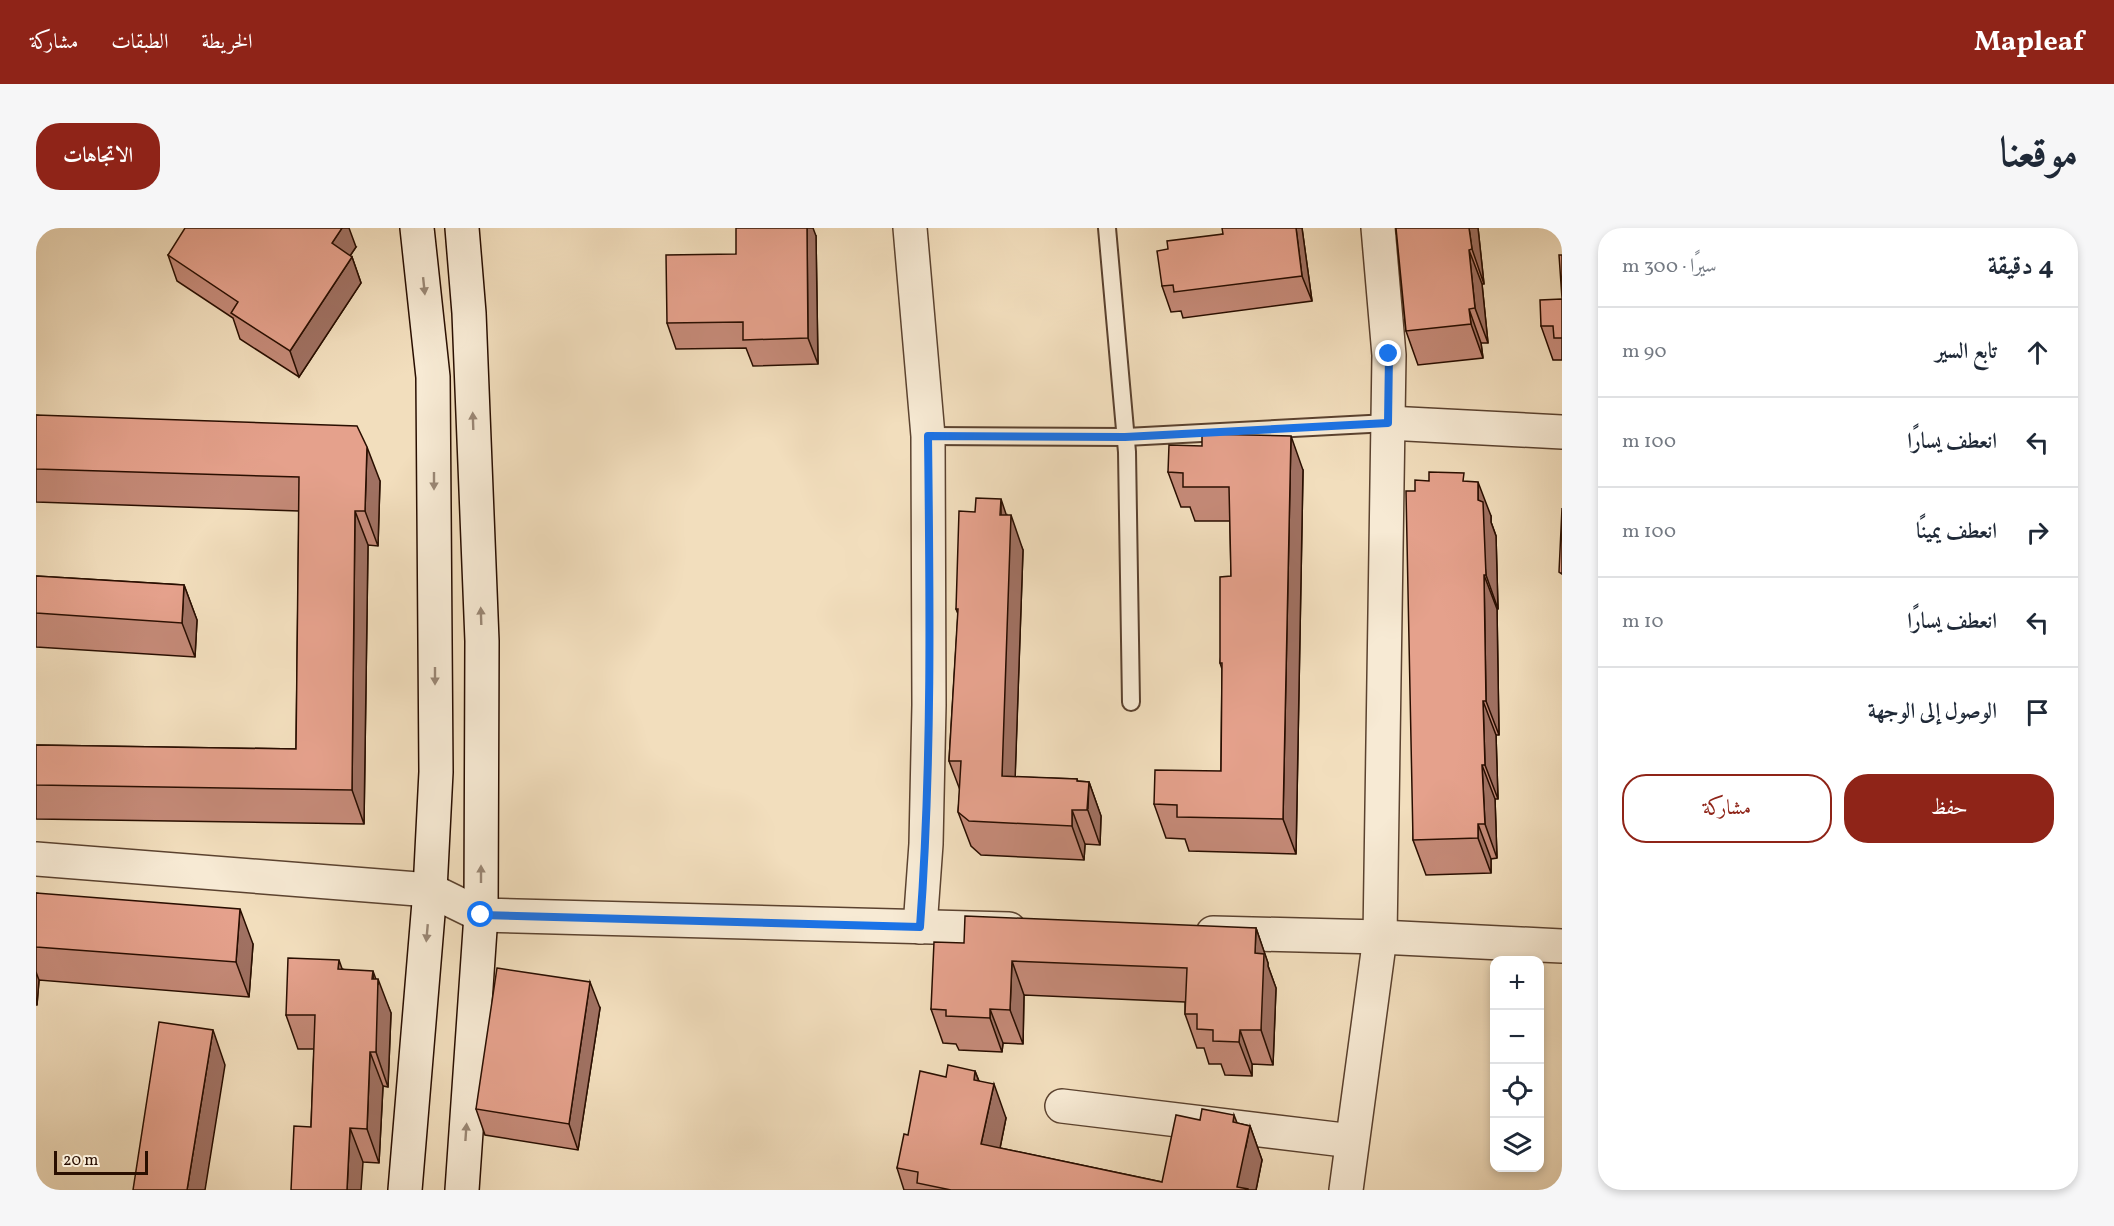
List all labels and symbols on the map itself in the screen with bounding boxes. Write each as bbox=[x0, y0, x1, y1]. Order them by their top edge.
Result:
one-way arrow bbox=[419, 277, 428, 296]
route end bbox=[1375, 340, 1401, 366]
one-way arrow bbox=[469, 412, 478, 431]
one-way arrow bbox=[429, 471, 439, 490]
one-way arrow bbox=[477, 607, 486, 626]
one-way arrow bbox=[430, 666, 440, 685]
one-way arrow bbox=[476, 865, 486, 884]
route start bbox=[467, 901, 493, 927]
one-way arrow bbox=[422, 924, 432, 943]
one-way arrow bbox=[461, 1122, 470, 1141]
scale bar bbox=[54, 1148, 148, 1176]

